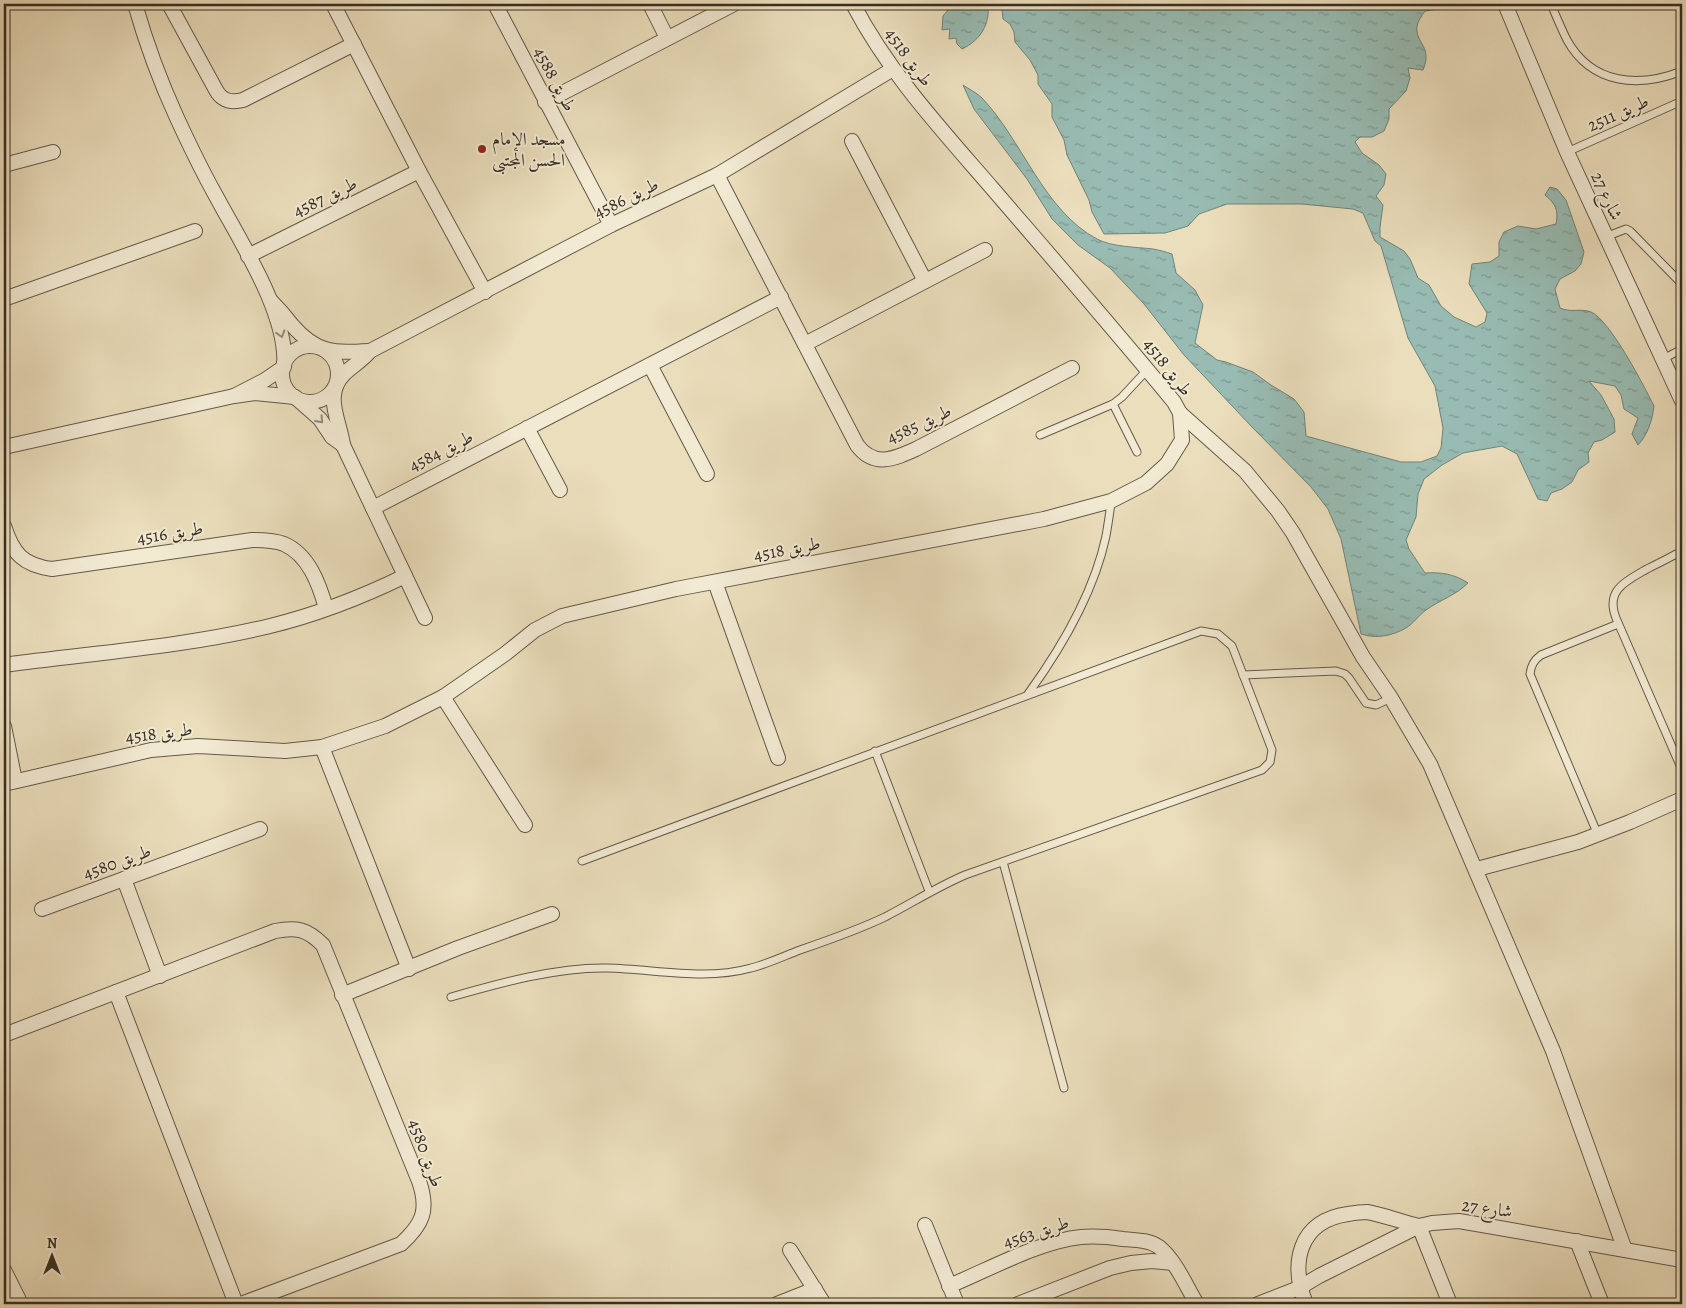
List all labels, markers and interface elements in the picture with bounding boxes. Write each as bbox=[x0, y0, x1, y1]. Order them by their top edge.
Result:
street label: طريق 4518 bbox=[880, 23, 938, 91]
street label: طريق 4588 bbox=[528, 43, 582, 115]
street label: طريق 2511 bbox=[1583, 89, 1653, 137]
place label: مسجد الإمام الحسن المجتبى bbox=[492, 127, 566, 175]
marker: مسجد الإمام الحسن المجتبى bbox=[476, 143, 488, 155]
street label: شارع 27 bbox=[1583, 168, 1629, 225]
street label: طريق 4587 bbox=[289, 171, 361, 223]
street label: طريق 4586 bbox=[590, 172, 662, 224]
one-way arrow bbox=[275, 329, 285, 337]
street label: طريق 4518 bbox=[1138, 333, 1198, 401]
street label: طريق 4585 bbox=[883, 399, 955, 449]
one-way arrow bbox=[314, 415, 323, 424]
street label: طريق 4584 bbox=[405, 425, 477, 477]
street label: طريق 4516 bbox=[135, 516, 205, 550]
street label: طريق 4518 bbox=[752, 531, 822, 567]
street label: طريق 4518 bbox=[124, 717, 194, 749]
street label: طريق 4580 bbox=[80, 839, 154, 885]
street label: طريق 4580 bbox=[403, 1116, 449, 1190]
street label: شارع 27 bbox=[1460, 1193, 1514, 1226]
street label: طريق 4563 bbox=[1000, 1210, 1072, 1254]
north arrow bbox=[28, 1230, 78, 1280]
text: N bbox=[47, 1234, 57, 1253]

